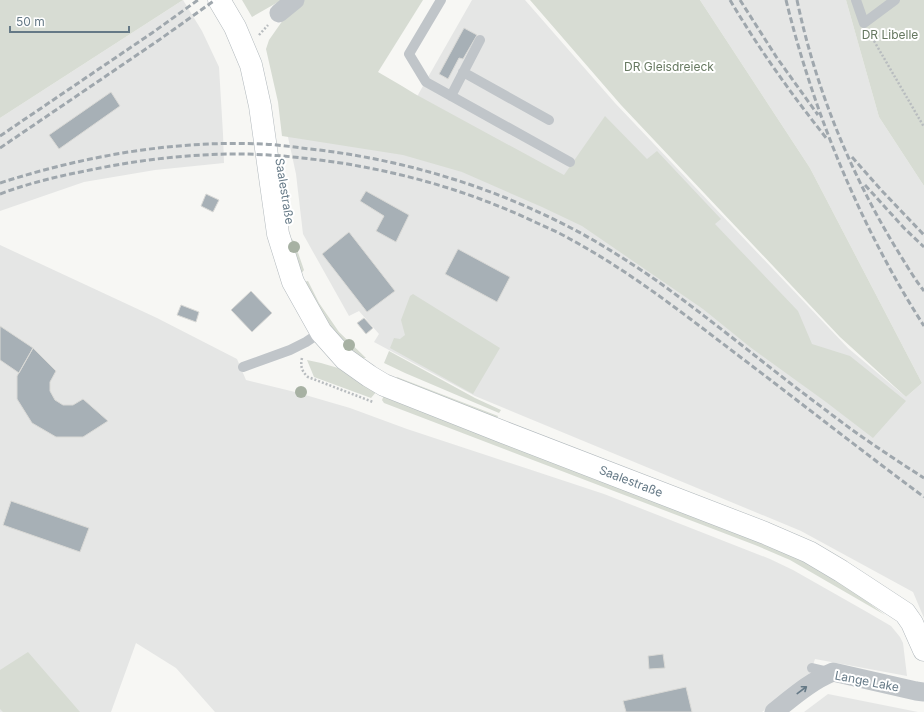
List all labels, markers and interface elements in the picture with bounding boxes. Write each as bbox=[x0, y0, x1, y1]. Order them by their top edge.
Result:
scale bar bbox=[10, 8, 129, 34]
text: 50 m bbox=[16, 14, 45, 29]
park label: DR Libelle bbox=[862, 27, 918, 42]
park label: DR Gleisdreieck bbox=[624, 59, 714, 74]
street label: Saalestraße bbox=[272, 157, 298, 225]
street label: Saalestraße bbox=[597, 462, 665, 500]
street label: Lange Lake bbox=[834, 667, 900, 695]
one-way arrow bbox=[797, 686, 808, 694]

